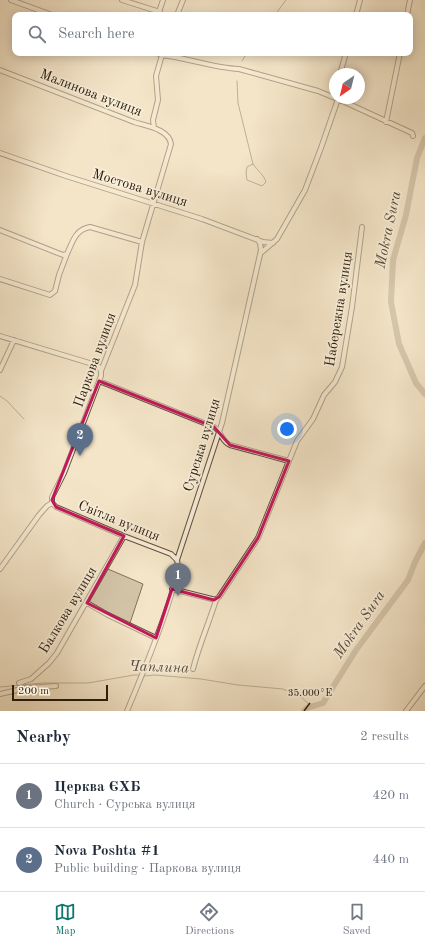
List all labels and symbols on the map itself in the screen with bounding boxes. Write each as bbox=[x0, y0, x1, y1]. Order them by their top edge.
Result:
street label: Малинова вулиця bbox=[38, 67, 144, 119]
north arrow bbox=[329, 68, 365, 104]
street label: Мостова вулиця bbox=[91, 167, 189, 209]
water label: Mokra Sura bbox=[373, 190, 405, 271]
street label: Набережна вулиця bbox=[323, 250, 355, 368]
street label: Паркова вулиця bbox=[71, 311, 119, 409]
street label: Сурська вулиця bbox=[181, 397, 223, 493]
your location bbox=[277, 419, 297, 439]
pin: 2 bbox=[67, 423, 93, 456]
street label: Світла вулиця bbox=[76, 498, 162, 544]
pin: 1 bbox=[165, 563, 191, 596]
street label: Балкова вулиця bbox=[37, 564, 99, 656]
water label: Mokra Sura bbox=[331, 588, 389, 662]
water label: Чаплина bbox=[129, 659, 189, 677]
scale bar bbox=[12, 683, 108, 702]
text: 35.000°E bbox=[288, 688, 332, 698]

